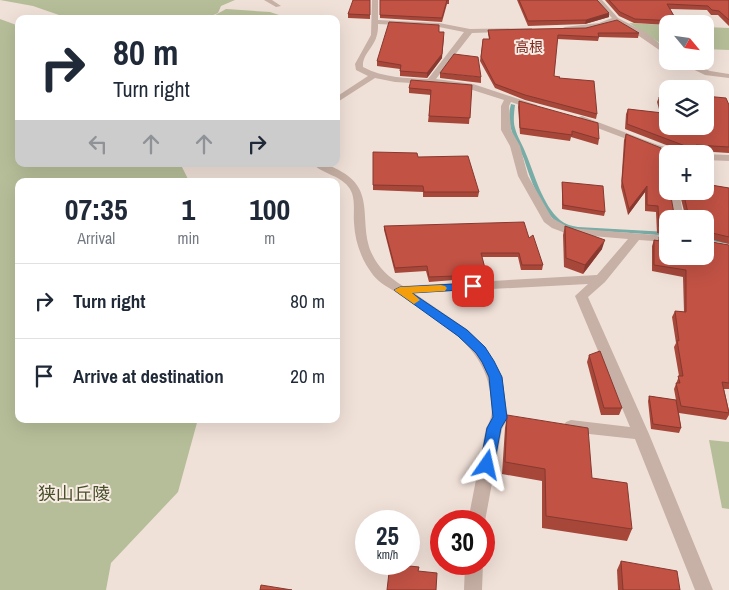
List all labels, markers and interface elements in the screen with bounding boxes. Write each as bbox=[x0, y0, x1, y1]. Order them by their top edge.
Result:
north arrow bbox=[659, 15, 714, 70]
map controls bbox=[659, 15, 714, 265]
text: 80 m bbox=[113, 29, 178, 76]
icon: right bbox=[30, 35, 95, 100]
district label: 高根 bbox=[515, 38, 543, 56]
text: Turn right bbox=[113, 74, 190, 104]
button: layers bbox=[659, 80, 714, 135]
icon: left bbox=[84, 130, 112, 158]
icon: ahead bbox=[137, 130, 165, 158]
icon: ahead bbox=[190, 130, 218, 158]
icon: right bbox=[243, 130, 271, 158]
button: + bbox=[659, 145, 714, 200]
text: 07:35 bbox=[65, 189, 128, 229]
text: 1 bbox=[182, 189, 195, 229]
text: 100 bbox=[249, 189, 290, 229]
button: − bbox=[659, 210, 714, 265]
text: Arrival bbox=[77, 227, 115, 249]
text: min bbox=[177, 227, 199, 249]
text: m bbox=[264, 227, 275, 249]
pin bbox=[452, 265, 494, 307]
icon: arrive bbox=[459, 272, 487, 300]
icon: right bbox=[30, 287, 58, 315]
text: Turn right bbox=[73, 288, 145, 314]
text: 80 m bbox=[290, 288, 325, 314]
icon: arrive bbox=[30, 362, 58, 390]
text: Arrive at destination bbox=[73, 363, 224, 389]
text: 20 m bbox=[290, 363, 325, 389]
position arrow bbox=[460, 438, 512, 490]
park label: 狭山丘陵 bbox=[38, 481, 110, 506]
speed limit sign: 30 bbox=[430, 510, 495, 575]
text: 25 bbox=[376, 519, 399, 553]
text: km/h bbox=[377, 547, 398, 563]

